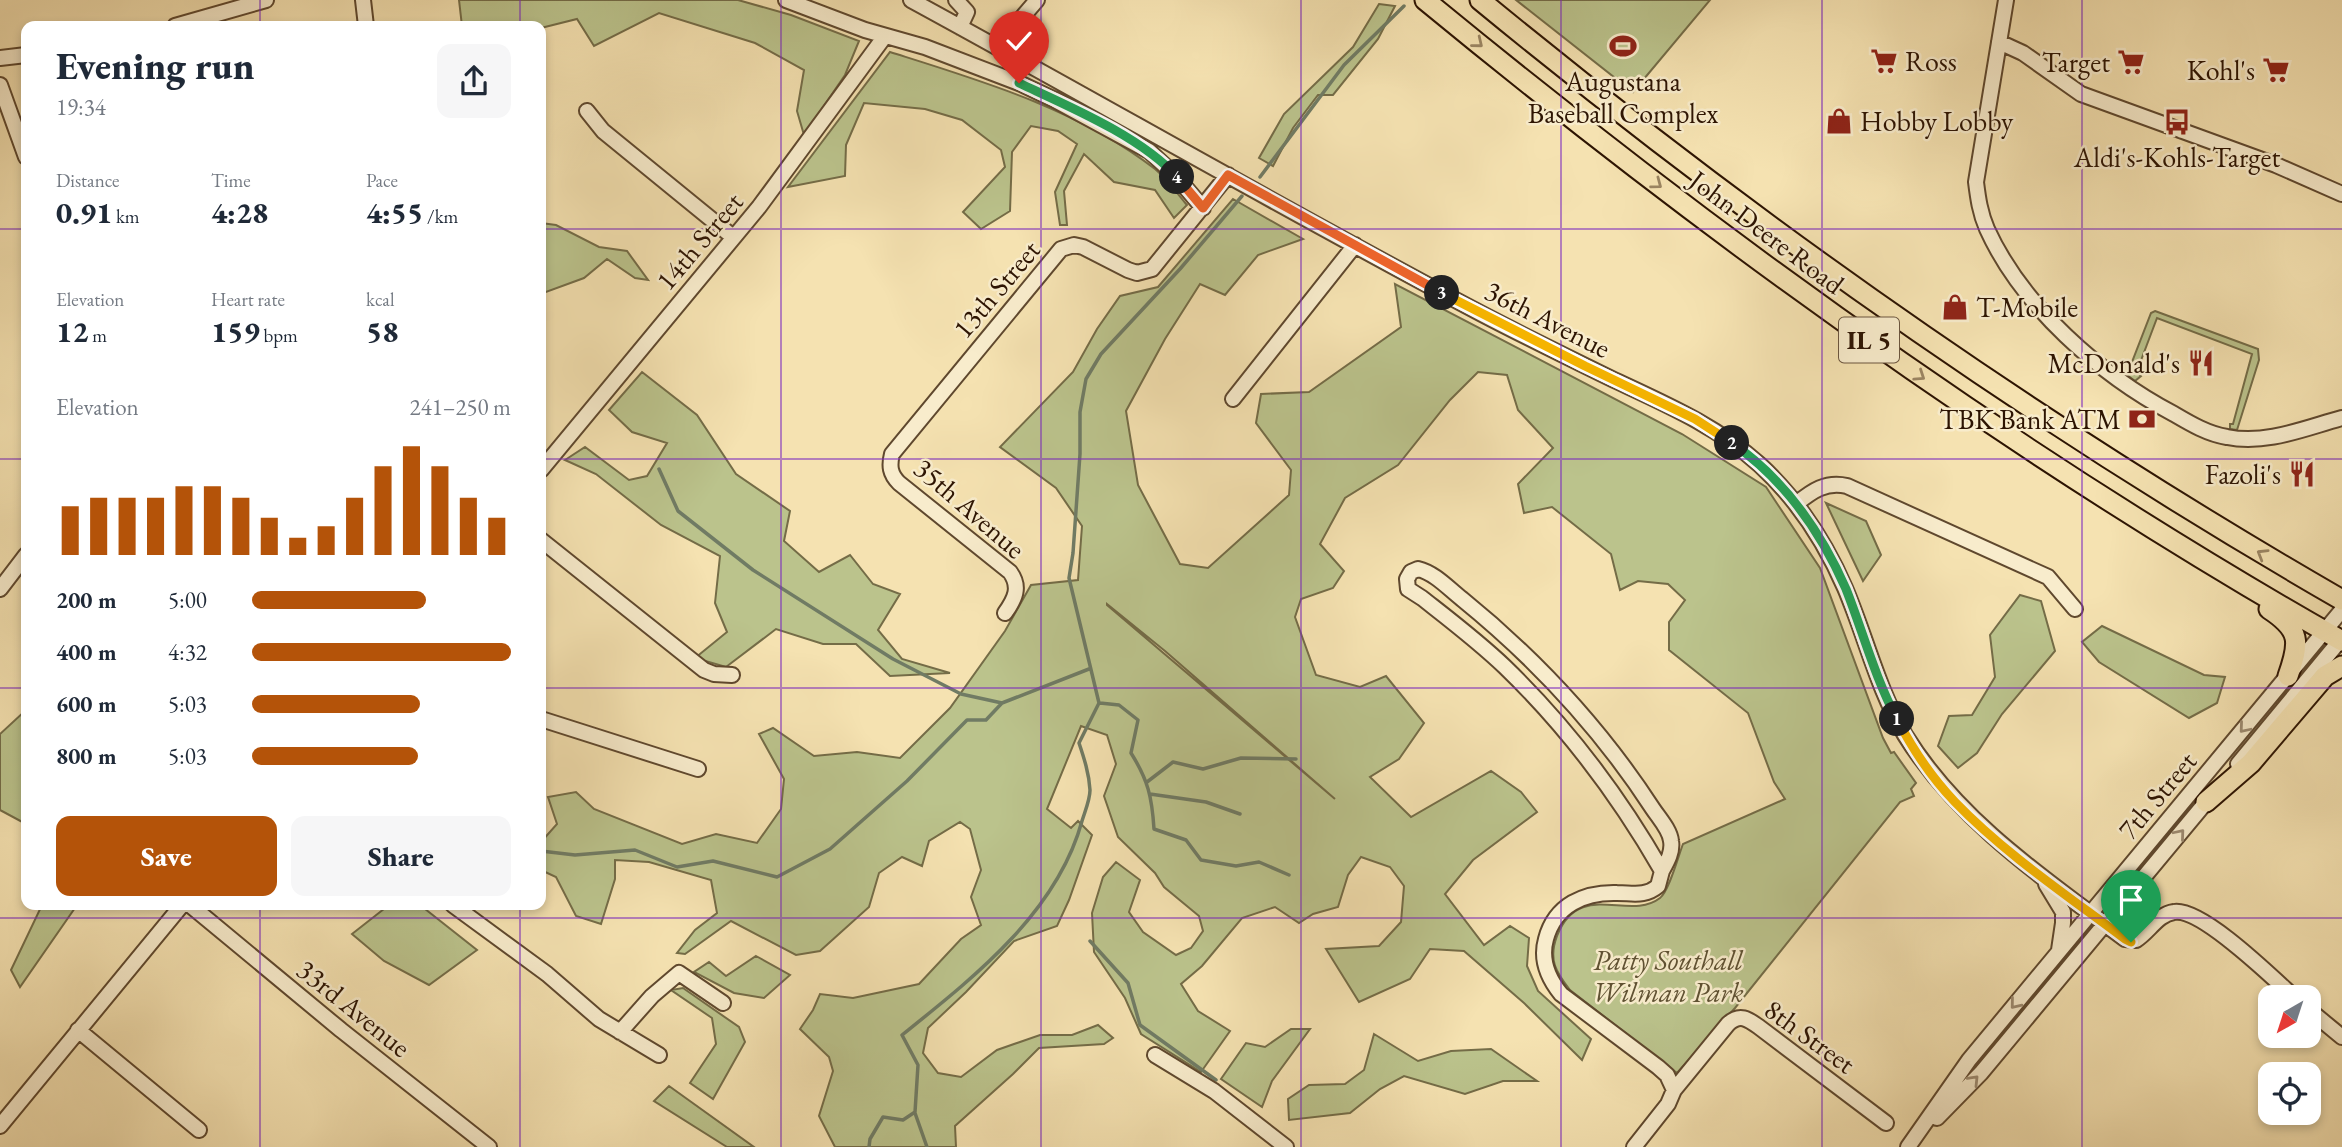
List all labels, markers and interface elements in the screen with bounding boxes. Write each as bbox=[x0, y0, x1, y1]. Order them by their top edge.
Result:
pin bbox=[989, 11, 1049, 83]
icon: check bbox=[1000, 22, 1038, 60]
sports icon: Augustana Baseball Complex bbox=[1608, 31, 1638, 61]
one-way arrow bbox=[1470, 35, 1483, 47]
text: Evening run bbox=[56, 41, 254, 90]
place label: Ross bbox=[1905, 43, 1957, 79]
button: share bbox=[437, 44, 511, 118]
place label: Target bbox=[2042, 44, 2110, 80]
supermarket icon: Ross bbox=[1869, 46, 1899, 76]
supermarket icon: Target bbox=[2116, 47, 2146, 77]
place label: Kohl's bbox=[2187, 52, 2255, 88]
supermarket icon: Kohl's bbox=[2261, 55, 2291, 85]
place label: Augustana Baseball Complex bbox=[1528, 63, 1718, 131]
text: 19:34 bbox=[56, 92, 106, 122]
place label: Hobby Lobby bbox=[1860, 103, 2014, 139]
shop icon: Hobby Lobby bbox=[1824, 106, 1854, 136]
bus stop icon: Aldi's-Kohls-Target bbox=[2162, 107, 2192, 137]
place label: Aldi's-Kohls-Target bbox=[2073, 139, 2280, 175]
pin: 4 bbox=[1160, 160, 1194, 194]
street label: John Deere Road bbox=[1681, 161, 1852, 303]
text: 4 bbox=[1171, 164, 1182, 189]
text: Distance bbox=[56, 168, 119, 193]
text: Time bbox=[211, 168, 251, 193]
text: Pace bbox=[366, 168, 398, 193]
one-way arrow bbox=[1649, 176, 1661, 189]
street label: 14th Street bbox=[648, 184, 751, 297]
text: 0.91 bbox=[56, 193, 112, 232]
text: 4:28 bbox=[211, 193, 268, 232]
text: 4:55 bbox=[366, 193, 423, 232]
text: km bbox=[112, 204, 140, 229]
text: /km bbox=[423, 204, 458, 229]
street label: 13th Street bbox=[945, 232, 1048, 345]
street label: 36th Avenue bbox=[1479, 272, 1617, 366]
pin: 3 bbox=[1424, 276, 1460, 310]
text: 3 bbox=[1436, 280, 1447, 305]
text: Elevation bbox=[56, 287, 124, 312]
text: Heart rate bbox=[211, 287, 285, 312]
text: kcal bbox=[366, 287, 395, 312]
place label: T-Mobile bbox=[1976, 289, 2078, 325]
shop icon: T-Mobile bbox=[1940, 292, 1970, 322]
text: 12 bbox=[56, 312, 88, 351]
text: 159 bbox=[211, 312, 260, 351]
text: 58 bbox=[366, 312, 398, 351]
road number: IL 5 bbox=[1839, 318, 1899, 362]
text: m bbox=[88, 323, 107, 348]
text: bpm bbox=[260, 323, 298, 348]
place label: McDonald's bbox=[2047, 345, 2180, 381]
restaurant icon: McDonald's bbox=[2186, 348, 2216, 378]
one-way arrow bbox=[1912, 368, 1925, 380]
text: Elevation bbox=[56, 392, 139, 422]
text: 241–250 m bbox=[410, 392, 511, 422]
place label: TBK Bank ATM bbox=[1939, 401, 2121, 437]
bank icon: TBK Bank ATM bbox=[2127, 404, 2157, 434]
pin: 2 bbox=[1714, 426, 1750, 460]
text: 2 bbox=[1726, 430, 1737, 455]
street label: 35th Avenue bbox=[907, 450, 1033, 566]
place label: Fazoli's bbox=[2205, 456, 2281, 492]
restaurant icon: Fazoli's bbox=[2287, 459, 2317, 489]
one-way arrow bbox=[2256, 549, 2269, 562]
text: 200 m bbox=[56, 585, 117, 615]
text: 5:00 bbox=[168, 585, 207, 615]
text: 400 m bbox=[56, 637, 117, 667]
text: 4:32 bbox=[168, 637, 207, 667]
text: 600 m bbox=[56, 689, 117, 719]
text: 5:03 bbox=[168, 689, 207, 719]
pin: 1 bbox=[1880, 702, 1914, 736]
text: 1 bbox=[1891, 706, 1902, 731]
one-way arrow bbox=[2240, 720, 2252, 733]
text: 800 m bbox=[56, 741, 117, 771]
text: 5:03 bbox=[168, 741, 207, 771]
street label: 7th Street bbox=[2110, 744, 2204, 846]
button: Save bbox=[56, 816, 277, 896]
button: Share bbox=[291, 816, 511, 896]
one-way arrow bbox=[2171, 830, 2184, 842]
pin bbox=[2101, 870, 2161, 942]
icon: arrive bbox=[2112, 881, 2150, 919]
park label: Patty Southall Wilman Park bbox=[1592, 942, 1744, 1010]
street label: 33rd Avenue bbox=[290, 951, 418, 1065]
north arrow bbox=[2258, 985, 2320, 1048]
map controls bbox=[2258, 985, 2321, 1125]
street label: 8th Street bbox=[1757, 991, 1863, 1081]
one-way arrow bbox=[2011, 996, 2024, 1008]
button: locate bbox=[2258, 1062, 2321, 1125]
one-way arrow bbox=[1965, 1076, 1978, 1089]

